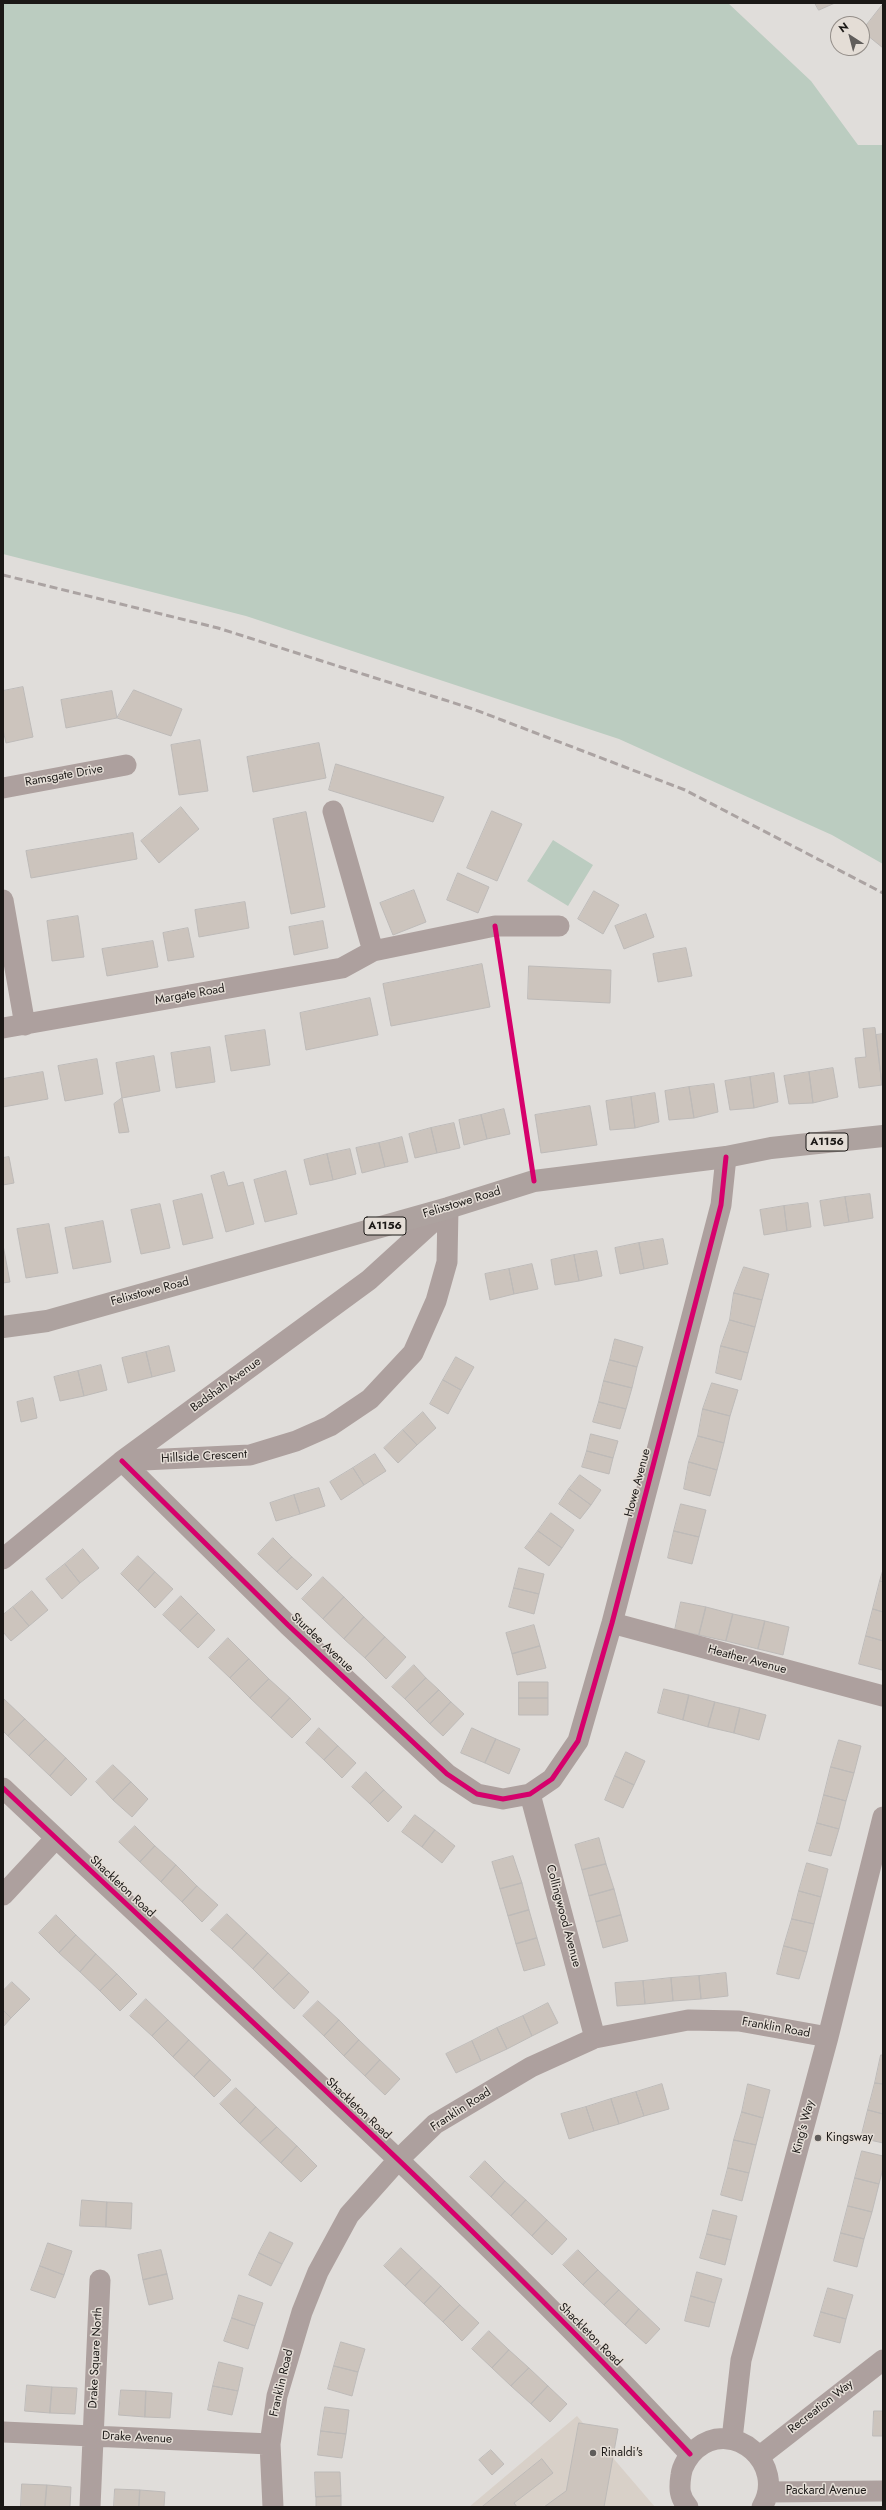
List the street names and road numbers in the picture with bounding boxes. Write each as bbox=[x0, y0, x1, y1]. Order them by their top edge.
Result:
street label: Ramsgate Drive bbox=[24, 762, 104, 790]
street label: Margate Road bbox=[154, 982, 226, 1008]
road number: A1156 bbox=[806, 1133, 848, 1151]
street label: Felixstowe Road bbox=[421, 1184, 503, 1222]
road number: A1156 bbox=[364, 1217, 406, 1235]
street label: Felixstowe Road bbox=[109, 1275, 191, 1309]
street label: Badshah Avenue bbox=[188, 1355, 264, 1415]
street label: Howe Avenue bbox=[622, 1447, 654, 1519]
street label: Hillside Crescent bbox=[161, 1448, 247, 1466]
street label: Sturdee Avenue bbox=[288, 1610, 356, 1676]
street label: Heather Avenue bbox=[706, 1643, 788, 1677]
street label: Shackleton Road bbox=[86, 1853, 158, 1921]
street label: Collingwood Avenue bbox=[542, 1863, 584, 1969]
street label: Franklin Road bbox=[741, 2015, 811, 2041]
street label: Shackleton Road bbox=[322, 2075, 394, 2143]
street label: Franklin Road bbox=[428, 2085, 494, 2135]
street label: King's Way bbox=[790, 2099, 818, 2155]
street label: Shackleton Road bbox=[555, 2300, 625, 2370]
street label: Drake Square North bbox=[86, 2307, 106, 2409]
street label: Franklin Road bbox=[267, 2348, 297, 2418]
street label: Recreation Way bbox=[786, 2377, 856, 2437]
street label: Drake Avenue bbox=[102, 2429, 172, 2447]
street label: Packard Avenue bbox=[786, 2484, 866, 2498]

